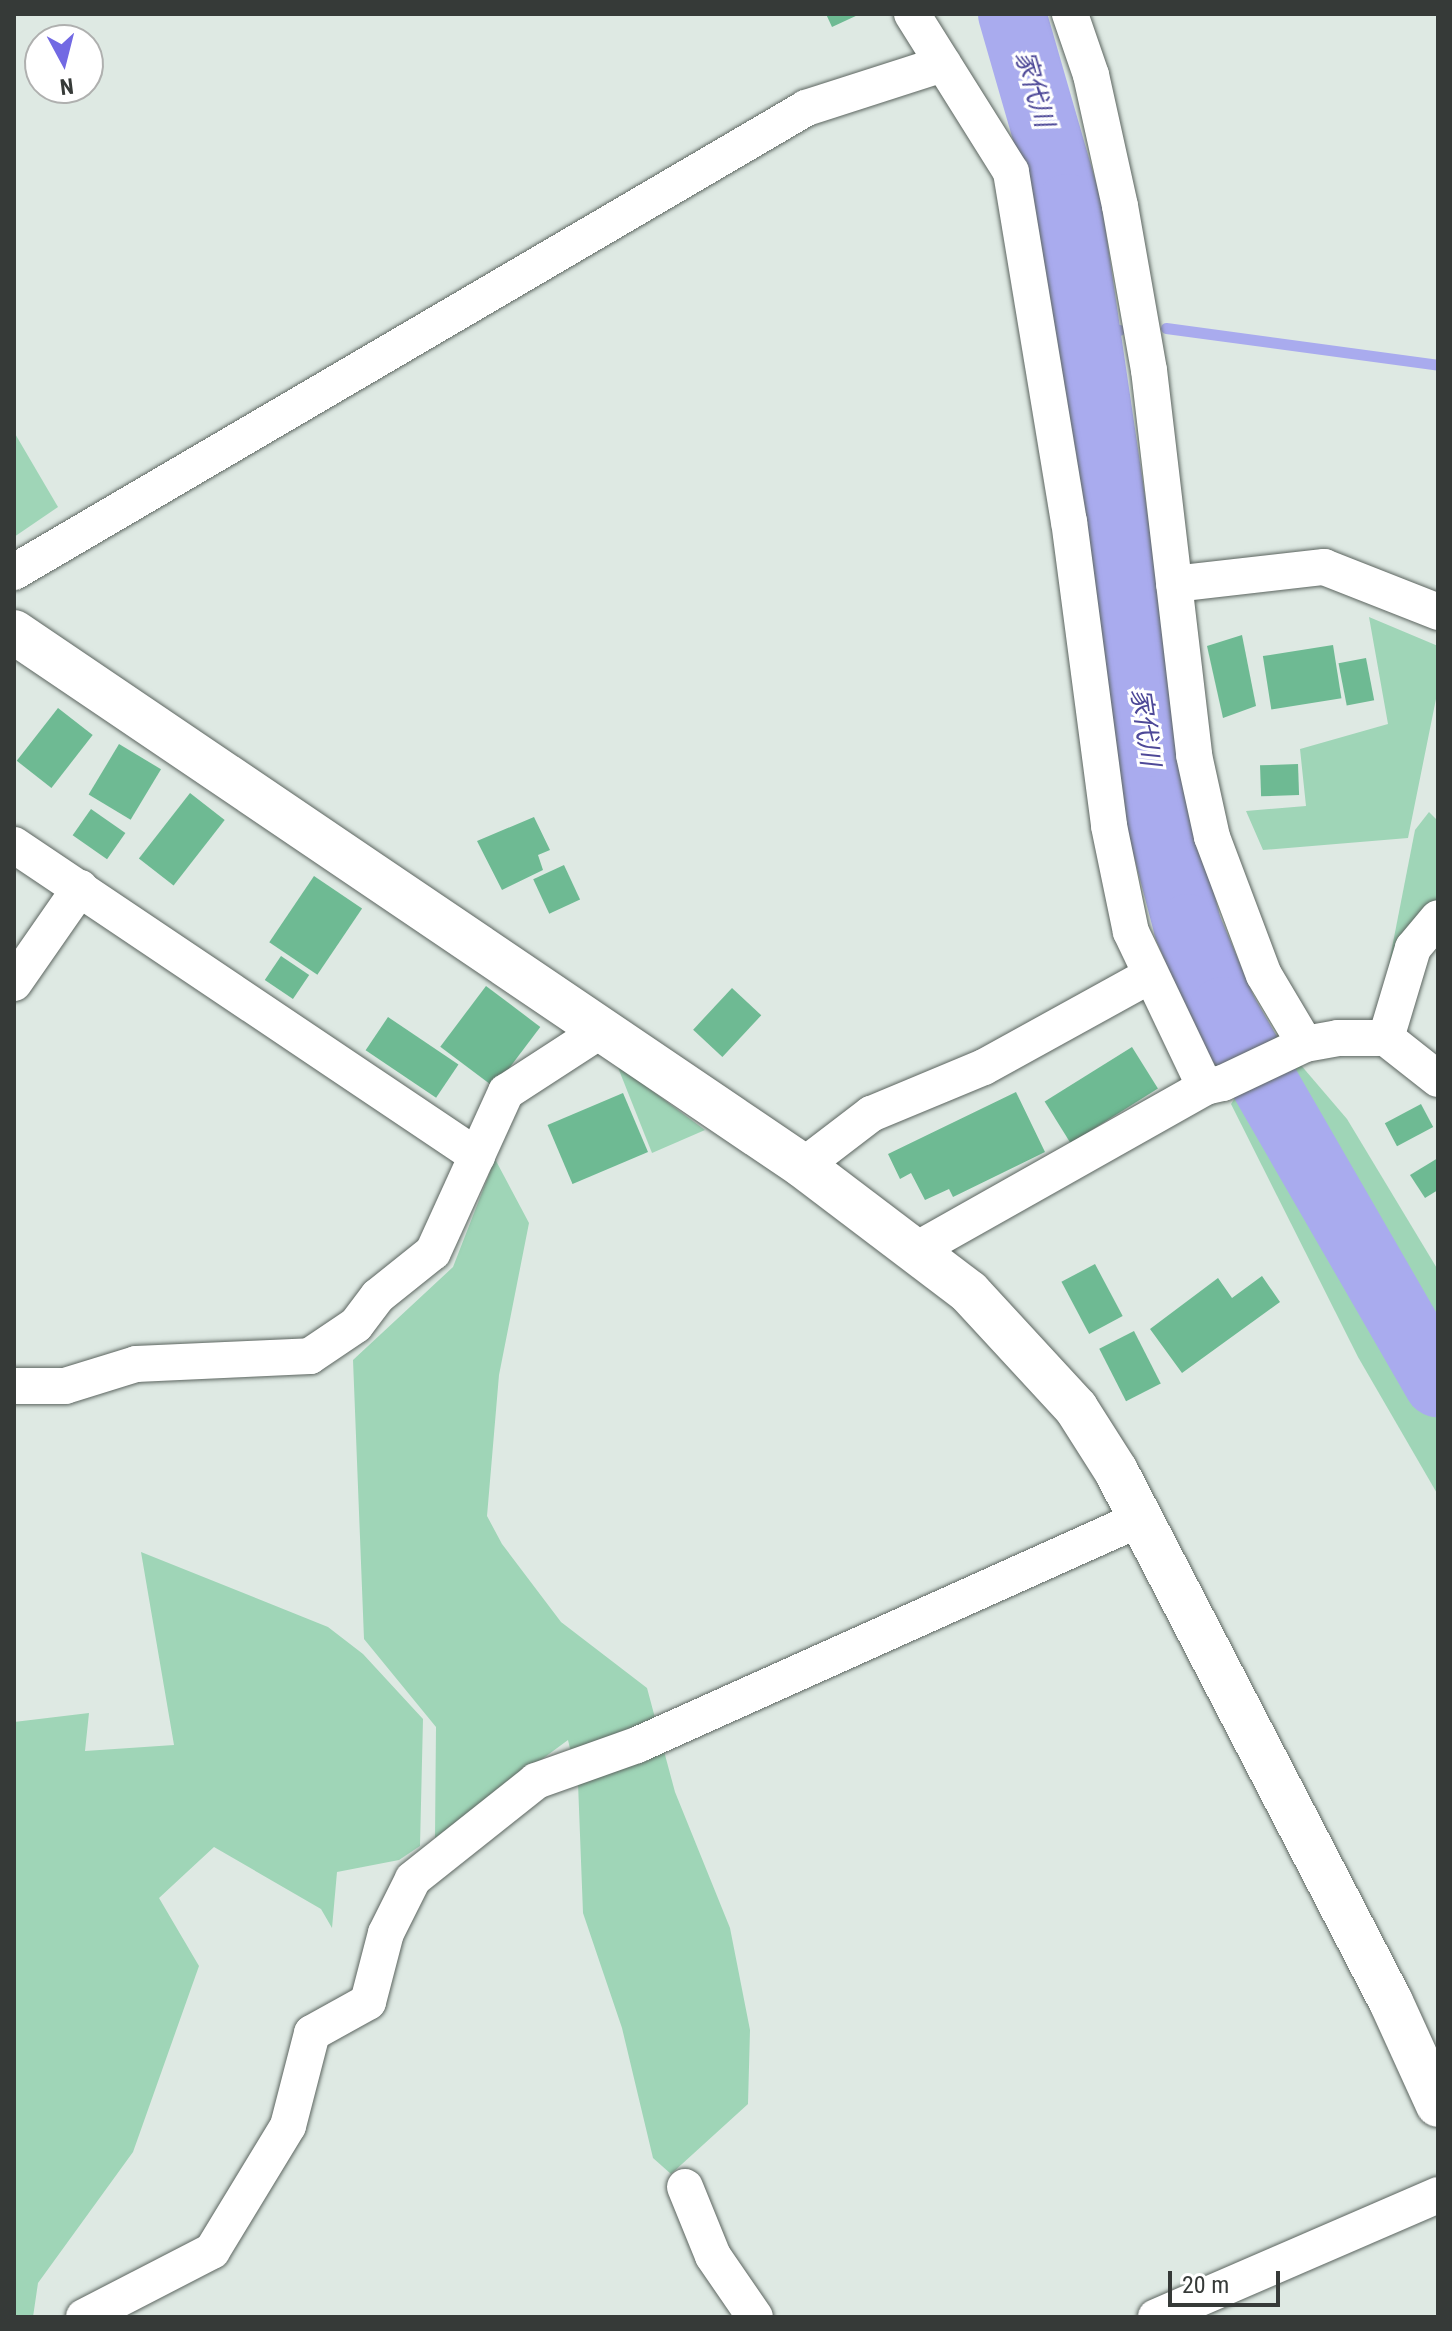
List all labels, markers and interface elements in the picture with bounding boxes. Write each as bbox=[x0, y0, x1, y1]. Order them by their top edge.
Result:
north arrow bbox=[24, 24, 104, 104]
water label: 家代川 bbox=[1008, 47, 1060, 131]
text: N bbox=[59, 73, 75, 100]
water label: 家代川 bbox=[1124, 686, 1166, 768]
scale bar bbox=[1172, 2255, 1284, 2305]
text: 20 m bbox=[1182, 2271, 1229, 2299]

